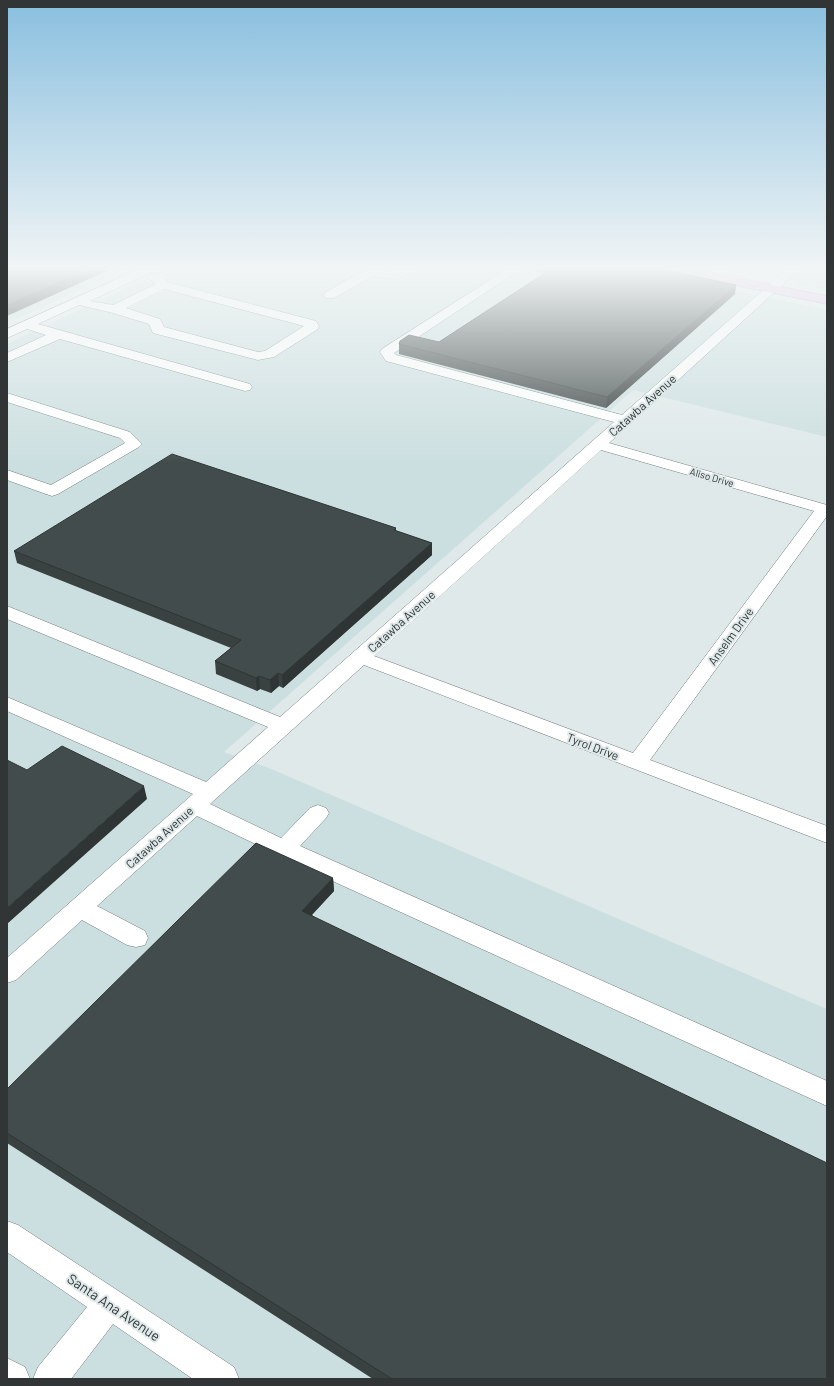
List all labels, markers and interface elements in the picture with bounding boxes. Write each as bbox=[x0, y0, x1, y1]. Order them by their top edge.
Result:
street label: Catawba Avenue bbox=[606, 371, 678, 439]
street label: Aliso Drive bbox=[688, 465, 736, 489]
street label: Catawba Avenue bbox=[365, 587, 437, 655]
street label: Anselm Drive bbox=[704, 604, 756, 668]
street label: Tyrol Drive bbox=[565, 730, 621, 762]
street label: Catawba Avenue bbox=[123, 803, 195, 871]
street label: Santa Ana Avenue bbox=[64, 1270, 164, 1344]

